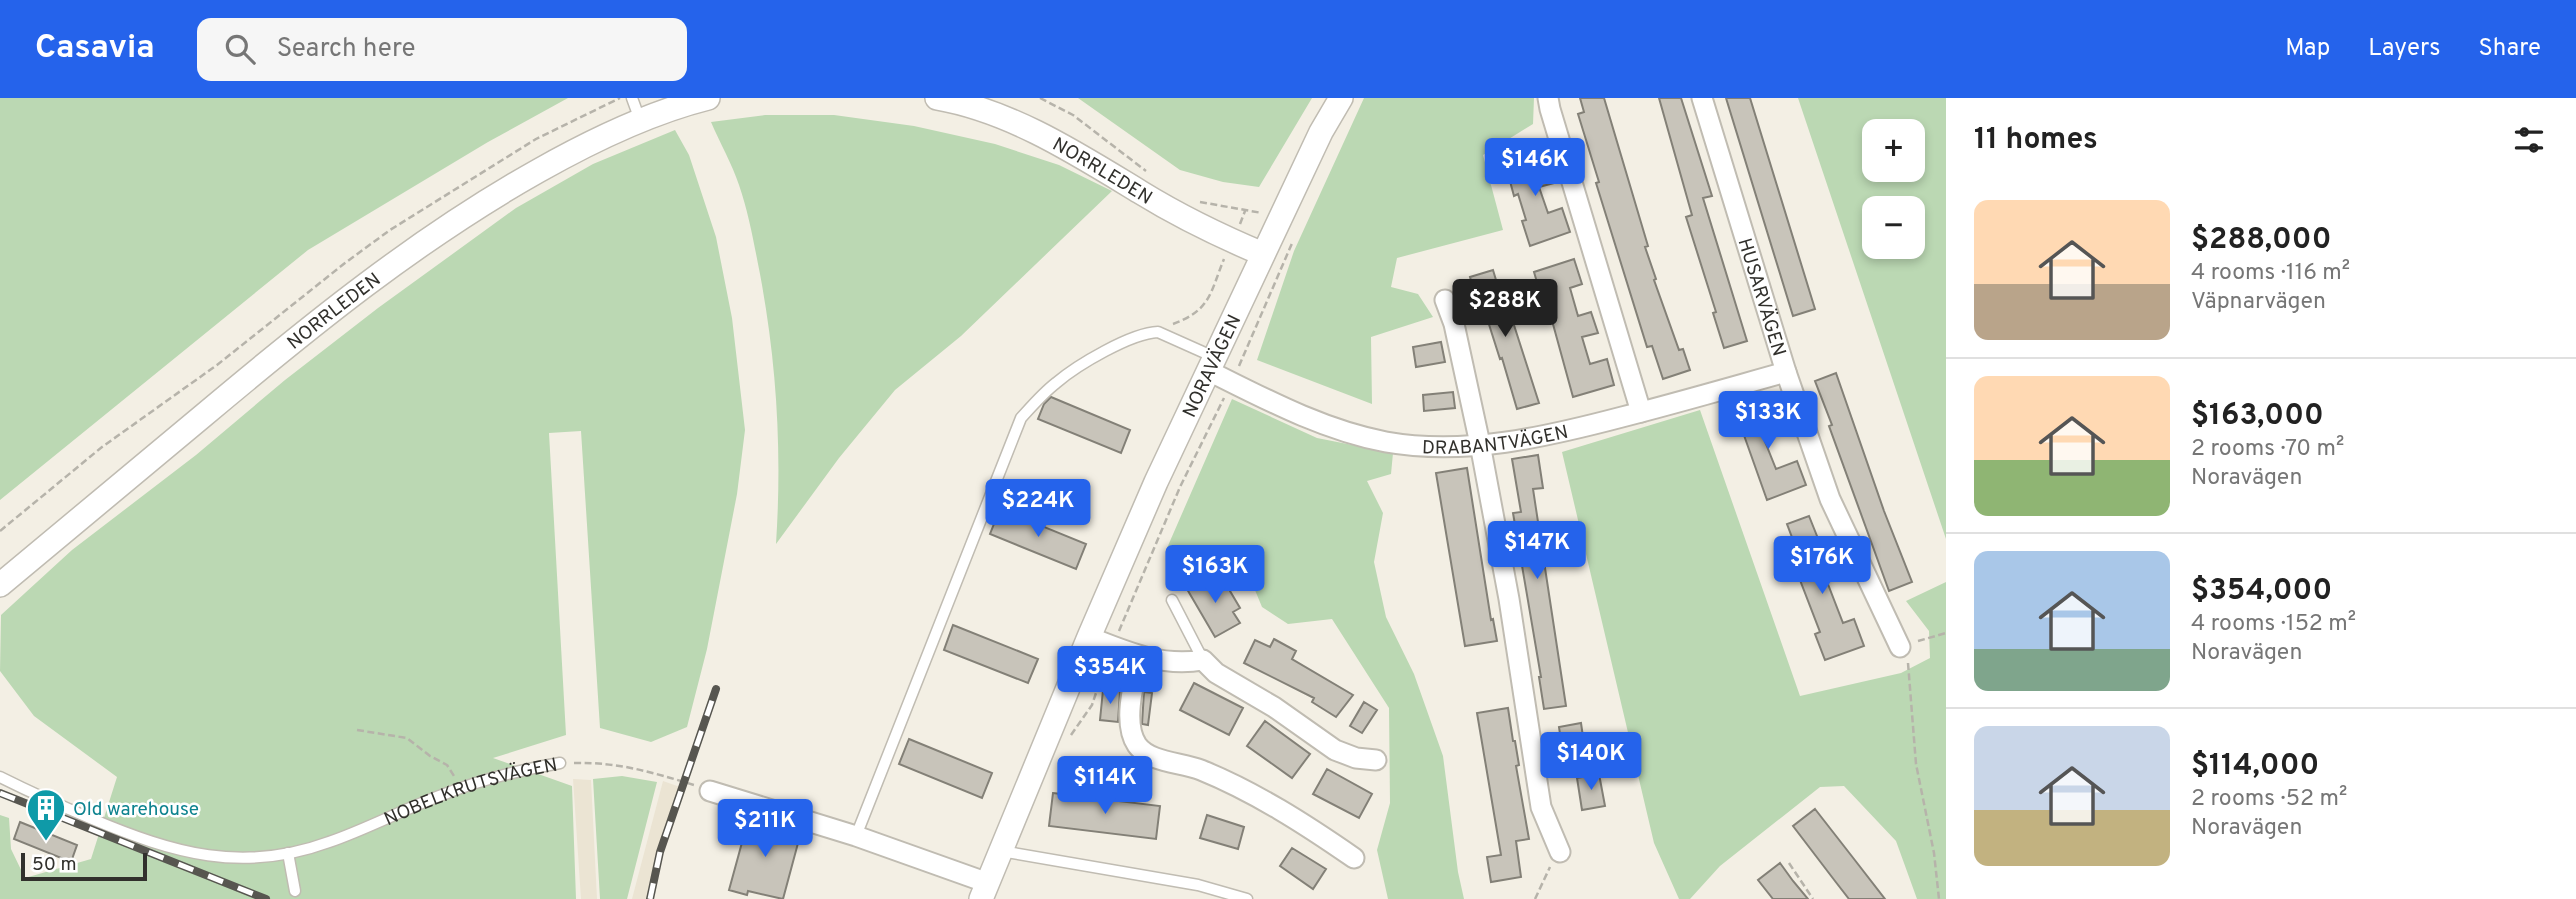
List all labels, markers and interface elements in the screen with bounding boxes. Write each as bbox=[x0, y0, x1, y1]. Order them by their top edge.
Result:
search box bbox=[197, 18, 687, 81]
text: Casavia bbox=[35, 28, 155, 70]
icon: search bbox=[221, 30, 259, 68]
text: Search here bbox=[277, 33, 416, 66]
text: Map bbox=[2285, 34, 2330, 64]
text: Layers bbox=[2368, 34, 2440, 64]
text: Share bbox=[2478, 34, 2541, 64]
map controls bbox=[1862, 119, 1925, 259]
button: + bbox=[1862, 119, 1925, 182]
icon: filters bbox=[2510, 121, 2548, 159]
text: 11 homes bbox=[1974, 122, 2098, 159]
street label: NORRLEDEN bbox=[1048, 133, 1156, 211]
pin: $146K bbox=[1486, 139, 1584, 198]
text: $146K bbox=[1501, 146, 1569, 175]
button: − bbox=[1862, 196, 1925, 259]
text: $288,000 bbox=[2191, 222, 2331, 259]
icon: home bbox=[2030, 228, 2114, 312]
street label: HUSARVÄGEN bbox=[1732, 235, 1790, 359]
text: 4 rooms · 116 m² bbox=[2191, 259, 2350, 288]
street label: NORRLEDEN bbox=[283, 268, 386, 356]
pin: $288K bbox=[1456, 280, 1554, 339]
text: $288K bbox=[1468, 287, 1542, 316]
text: Väpnarvägen bbox=[2191, 288, 2326, 317]
street label: NORAVÄGEN bbox=[1178, 311, 1247, 422]
pin: $133K bbox=[1719, 392, 1817, 451]
text: $163,000 bbox=[2191, 398, 2324, 435]
text: $133K bbox=[1735, 399, 1801, 428]
icon: home bbox=[2030, 404, 2114, 488]
street label: DRABANTVÄGEN bbox=[1421, 421, 1571, 461]
text: 2 rooms · 70 m² bbox=[2191, 435, 2344, 464]
text: Noravägen bbox=[2191, 464, 2302, 493]
pin: $224K bbox=[989, 480, 1087, 539]
text: $224K bbox=[1001, 487, 1075, 516]
pin: $147K bbox=[1488, 522, 1586, 581]
text: $147K bbox=[1504, 529, 1570, 558]
pin: $176K bbox=[1773, 536, 1871, 596]
text: $176K bbox=[1790, 544, 1854, 573]
pin: $163K bbox=[1166, 546, 1264, 605]
text: $163K bbox=[1181, 553, 1249, 582]
text: $354,000 bbox=[2191, 573, 2332, 610]
icon: home bbox=[2030, 579, 2114, 663]
text: 4 rooms · 152 m² bbox=[2191, 610, 2356, 639]
text: Noravägen bbox=[2191, 639, 2302, 668]
pin: $354K bbox=[1061, 646, 1159, 706]
text: $354K bbox=[1073, 654, 1147, 683]
pin: $140K bbox=[1542, 732, 1640, 792]
text: $140K bbox=[1556, 740, 1626, 769]
text: $114,000 bbox=[2191, 748, 2319, 785]
street label: NOBELKRUTSVÄGEN bbox=[381, 754, 559, 832]
icon: home bbox=[2030, 754, 2114, 838]
pin: $114K bbox=[1056, 756, 1154, 816]
text: $114K bbox=[1073, 764, 1137, 793]
text: 2 rooms · 52 m² bbox=[2191, 785, 2347, 814]
building icon: Old warehouse bbox=[25, 787, 67, 842]
place label: Old warehouse bbox=[73, 798, 199, 822]
pin: $211K bbox=[716, 800, 814, 859]
text: $211K bbox=[734, 807, 796, 836]
text: Noravägen bbox=[2191, 814, 2302, 843]
scale bar bbox=[21, 850, 147, 882]
text: 50 m bbox=[32, 853, 77, 877]

